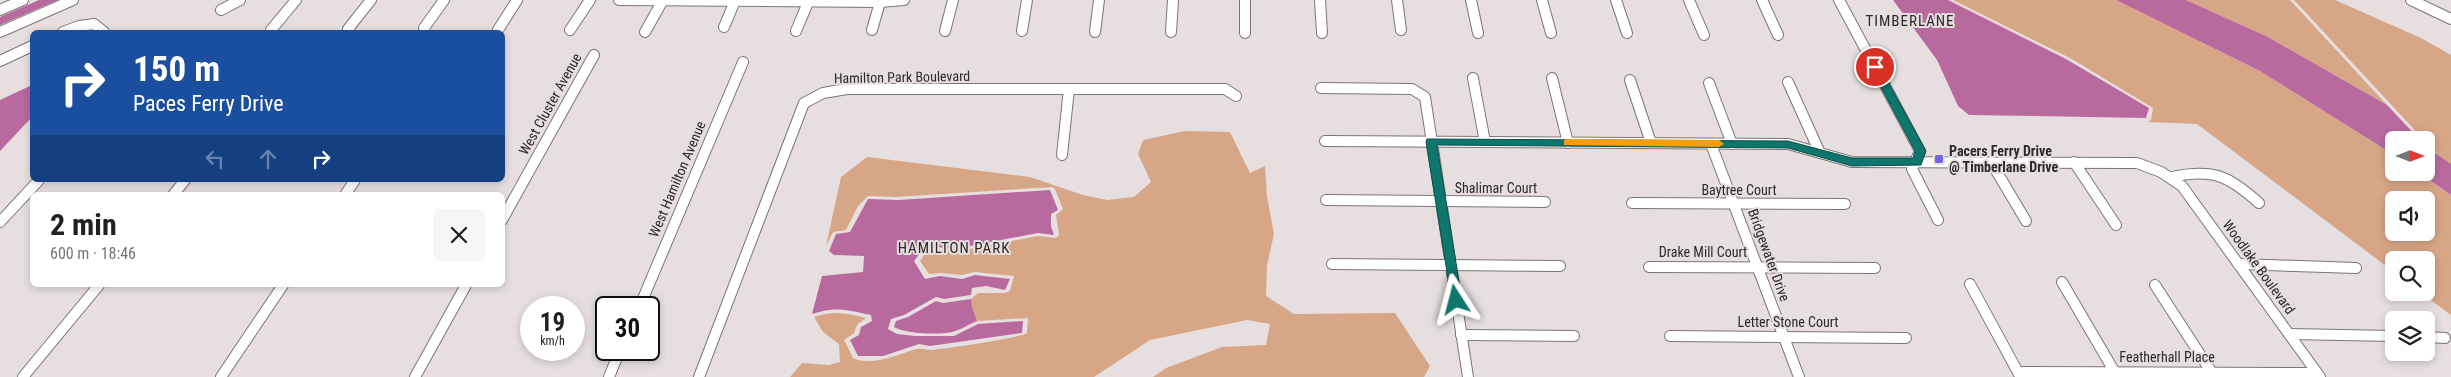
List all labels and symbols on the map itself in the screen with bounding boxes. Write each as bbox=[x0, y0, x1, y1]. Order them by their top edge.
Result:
district label: TIMBERLANE bbox=[1865, 12, 1955, 30]
pin bbox=[1854, 46, 1896, 88]
street label: West Cluster Avenue bbox=[515, 50, 585, 158]
street label: Hamilton Park Boulevard bbox=[834, 68, 970, 86]
street label: West Hamilton Avenue bbox=[645, 118, 709, 239]
north arrow bbox=[2385, 131, 2435, 181]
place label: Pacers Ferry Drive @ Timberlane Drive bbox=[1949, 143, 2059, 175]
marker: Pacers Ferry Drive @ Timberlane Drive bbox=[1933, 153, 1945, 165]
street label: Shalimar Court bbox=[1455, 180, 1537, 196]
street label: Baytree Court bbox=[1701, 182, 1777, 198]
street label: Bridgewater Drive bbox=[1745, 206, 1793, 304]
street label: Woodlake Boulevard bbox=[2220, 217, 2298, 317]
district label: HAMILTON PARK bbox=[898, 239, 1010, 257]
street label: Drake Mill Court bbox=[1659, 244, 1747, 260]
position arrow bbox=[1429, 273, 1481, 325]
speed limit sign: 30 bbox=[595, 296, 660, 361]
street label: Letter Stone Court bbox=[1738, 314, 1838, 330]
street label: Featherhall Place bbox=[2119, 349, 2215, 365]

